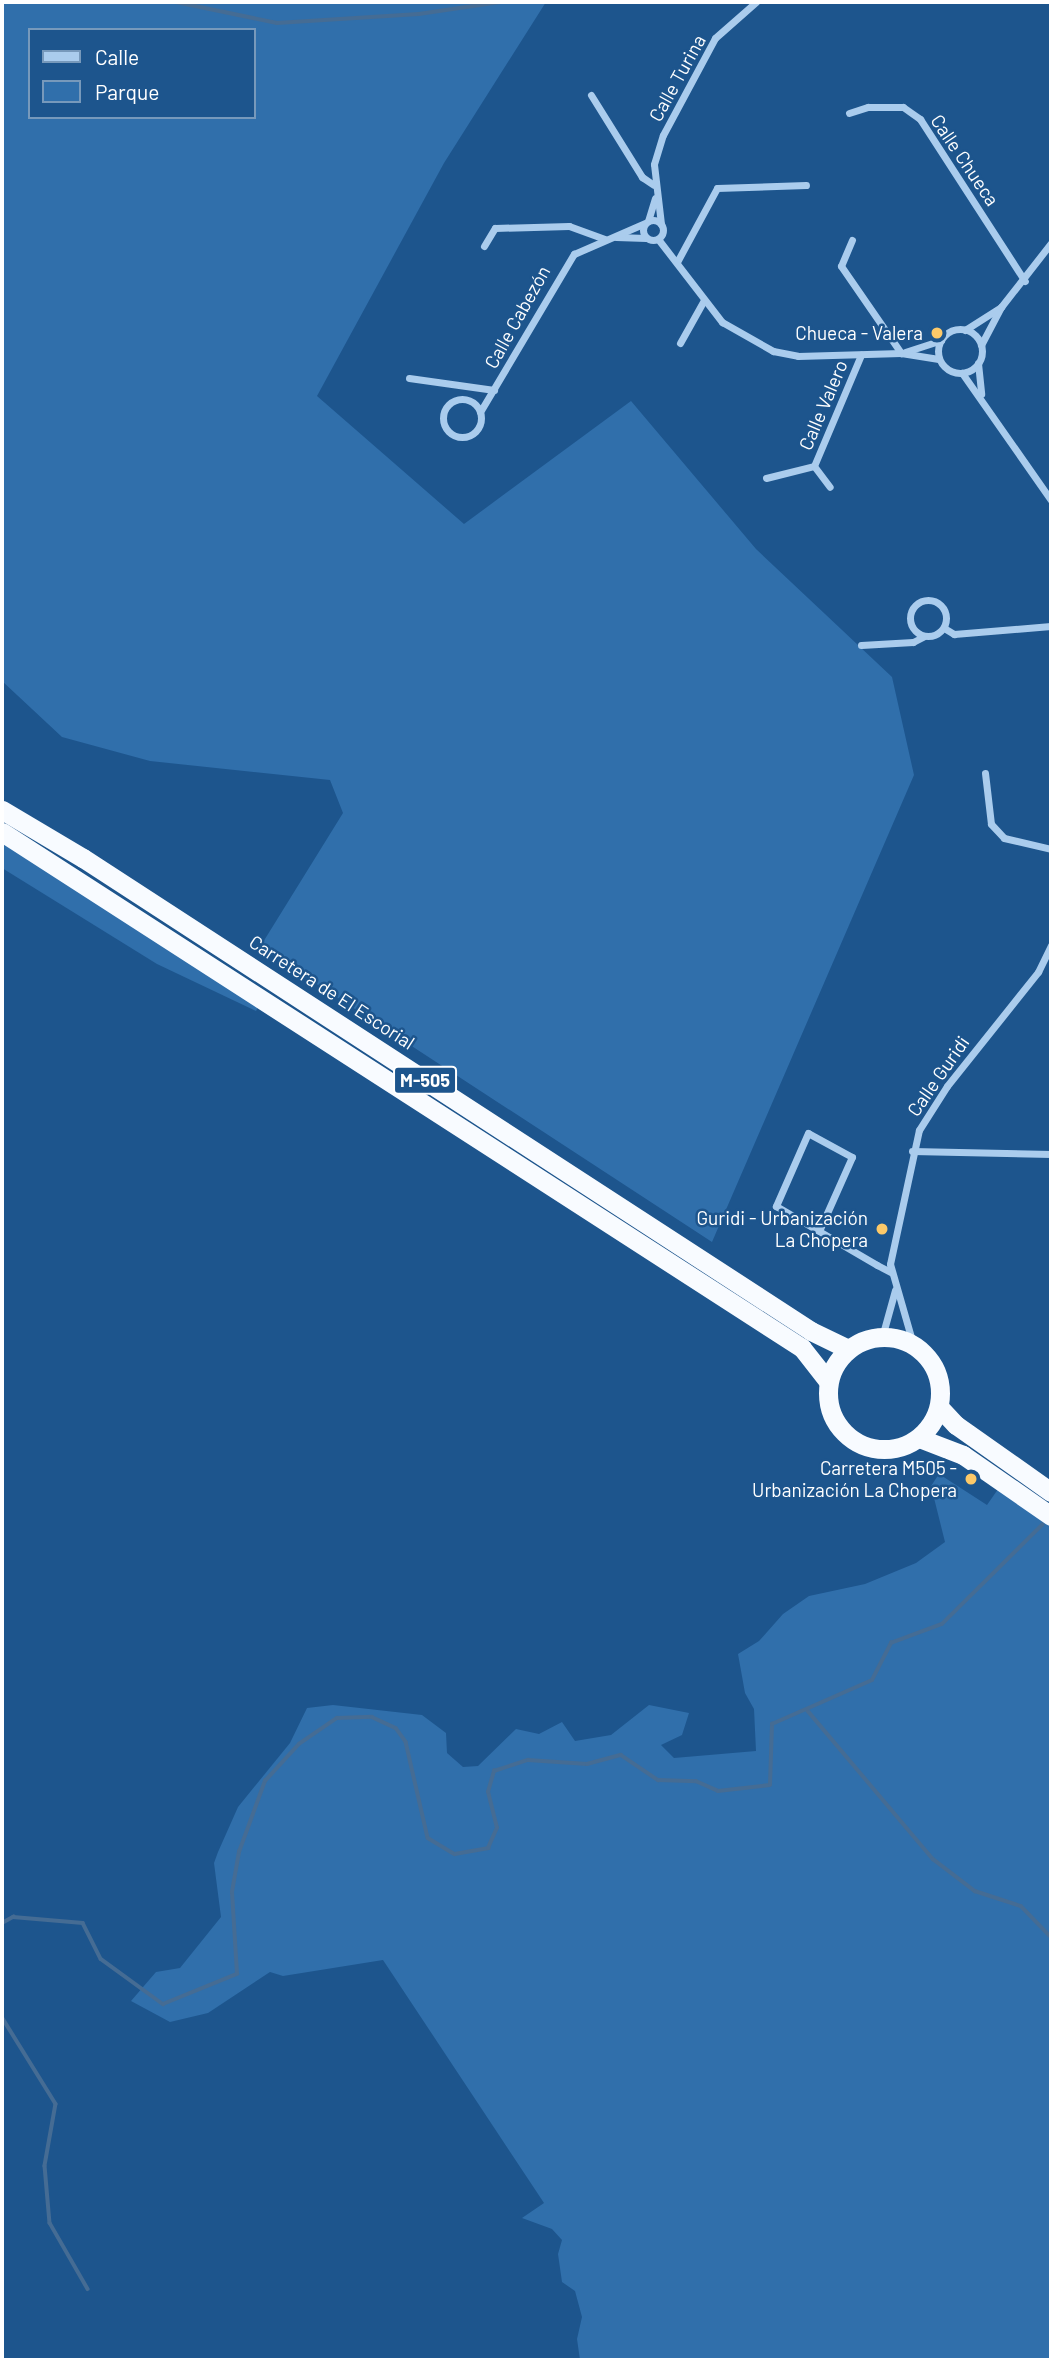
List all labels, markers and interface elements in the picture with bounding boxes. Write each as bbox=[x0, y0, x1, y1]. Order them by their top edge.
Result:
legend bbox=[28, 28, 256, 119]
street label: Calle Turina bbox=[644, 31, 710, 125]
text: Calle bbox=[95, 44, 139, 69]
text: Parque bbox=[95, 79, 160, 104]
street label: Calle Chueca bbox=[926, 110, 1004, 210]
street label: Calle Cabezón bbox=[479, 262, 555, 372]
place label: Chueca - Valera bbox=[795, 322, 923, 344]
marker: Chueca - Valera bbox=[929, 325, 945, 341]
street label: Calle Valero bbox=[794, 357, 852, 453]
street label: Carretera de El Escorial bbox=[245, 930, 419, 1054]
street label: Calle Guridi bbox=[902, 1032, 974, 1120]
road number: M-505 bbox=[392, 1065, 458, 1094]
place label: Guridi - Urbanización La Chopera bbox=[696, 1207, 868, 1251]
marker: Guridi - Urbanización La Chopera bbox=[874, 1221, 890, 1237]
place label: Carretera M505 - Urbanización La Chopera bbox=[752, 1457, 957, 1501]
marker: Carretera M505 - Urbanización La Chopera bbox=[963, 1471, 979, 1487]

